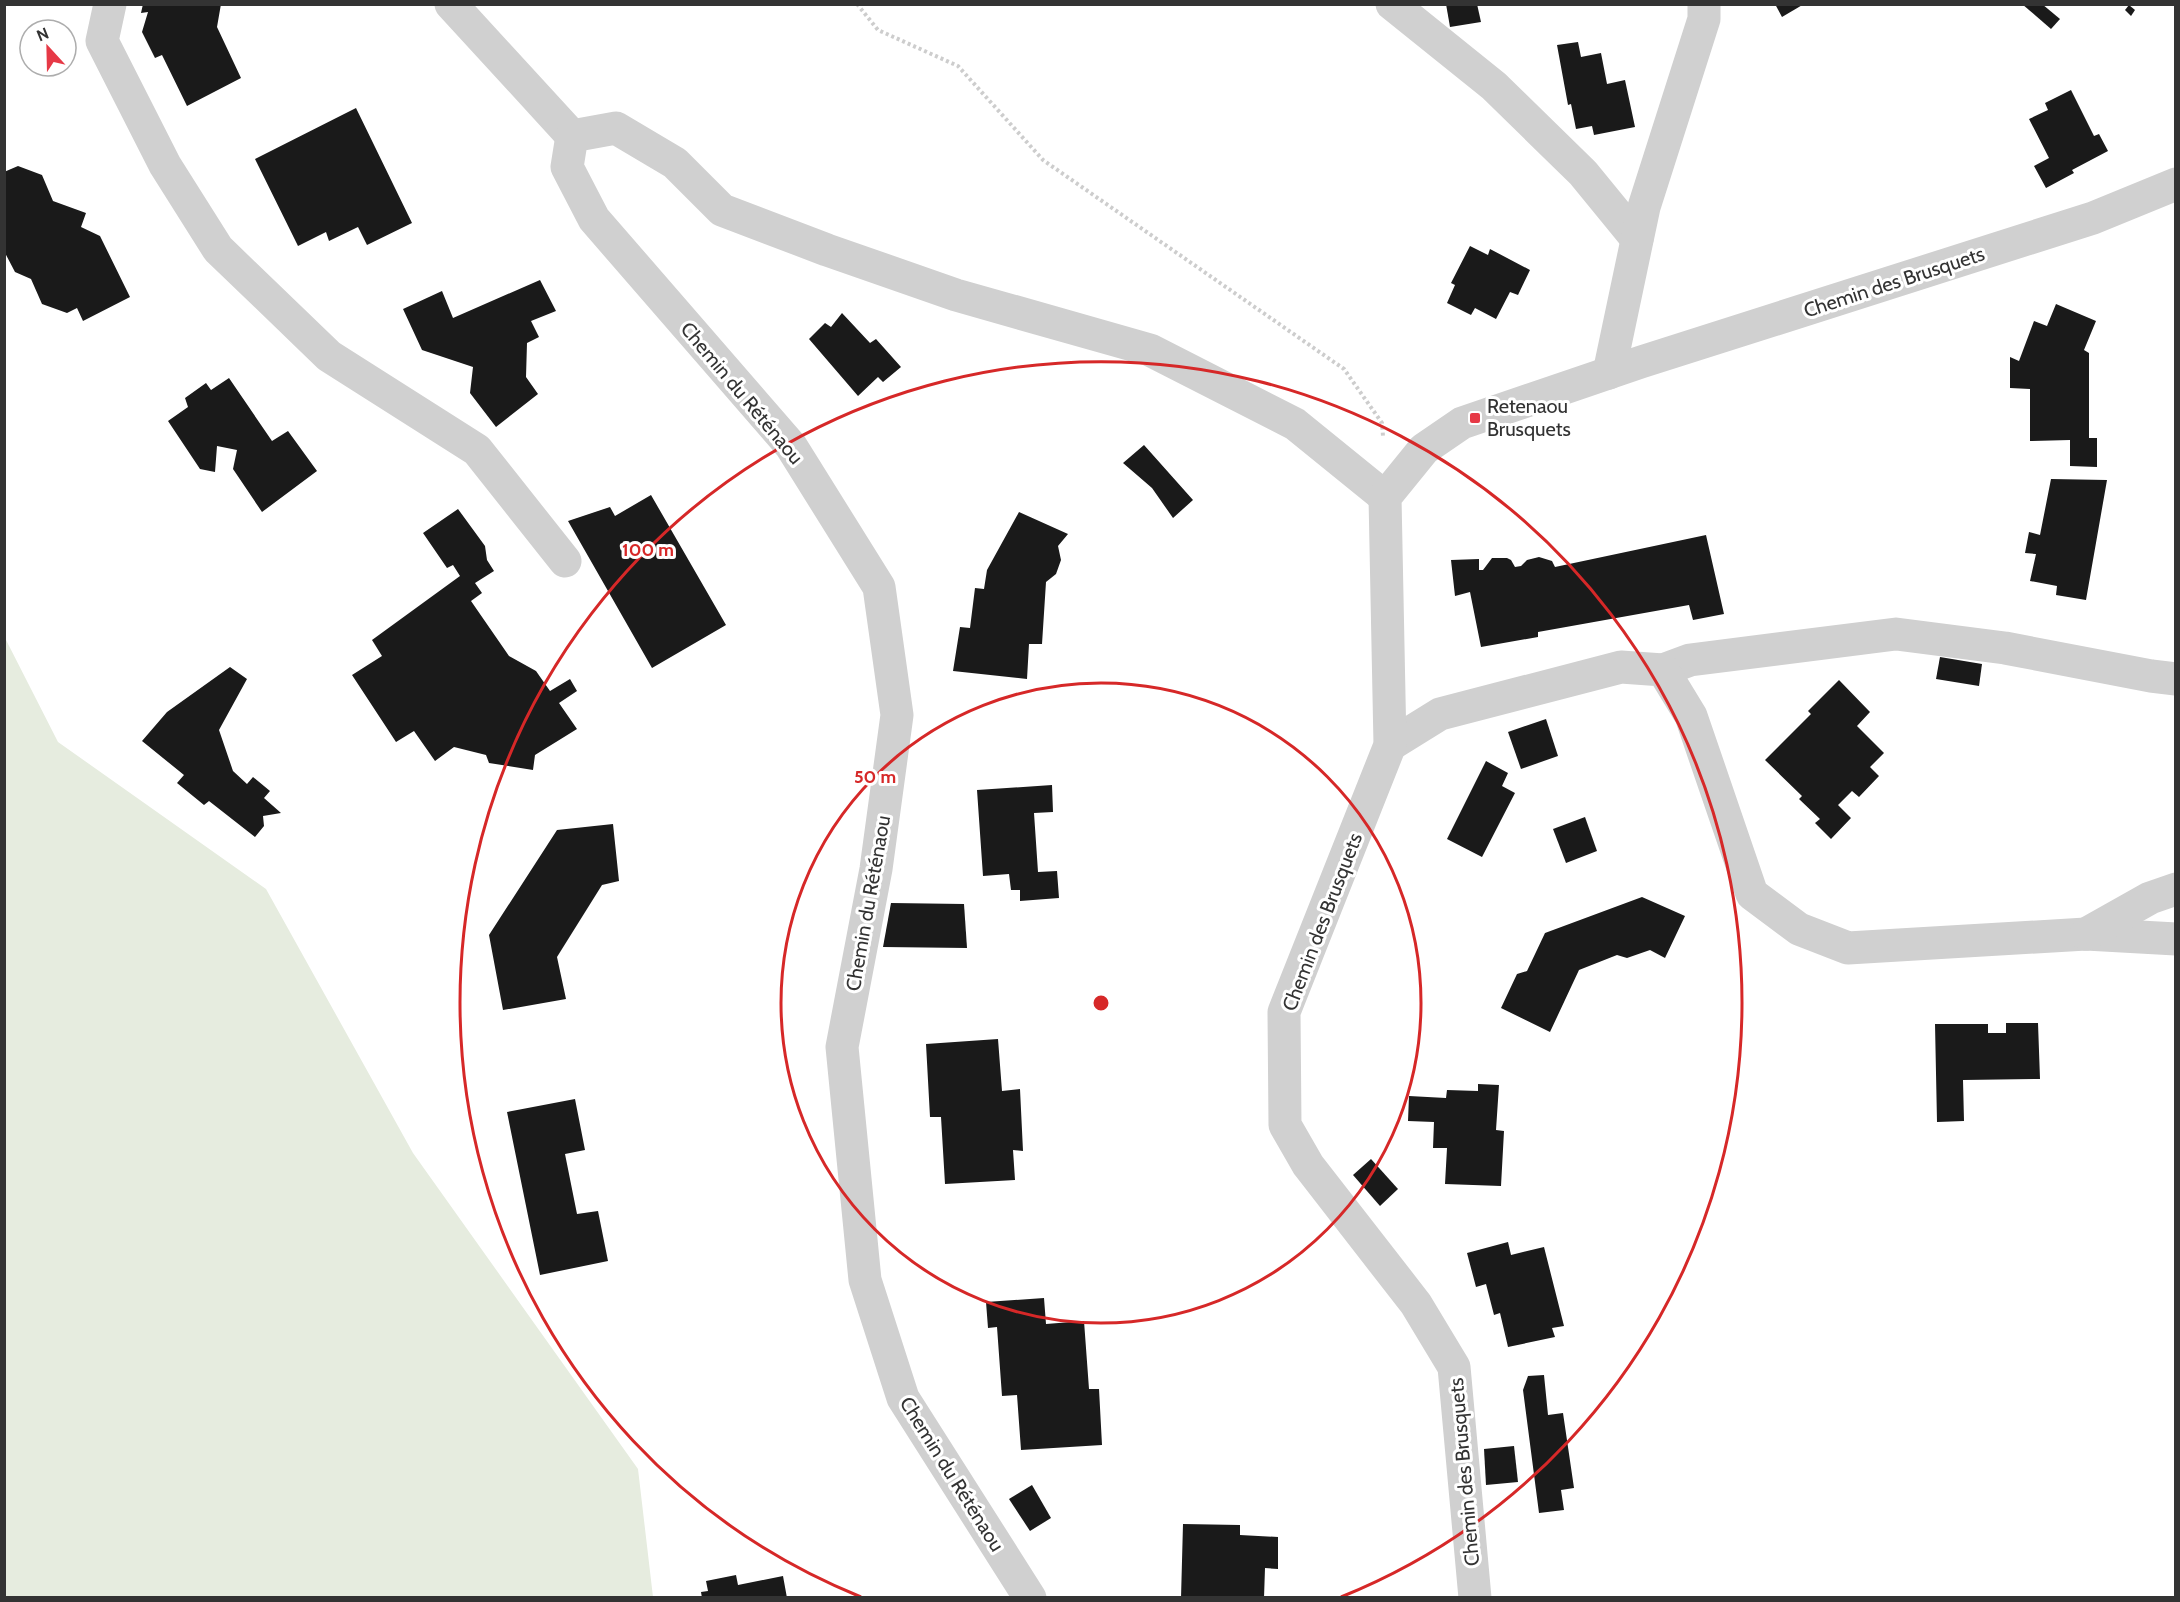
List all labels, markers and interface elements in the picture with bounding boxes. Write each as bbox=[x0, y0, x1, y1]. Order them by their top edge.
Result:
north arrow bbox=[18, 18, 78, 78]
text: N bbox=[34, 24, 51, 45]
street label: Chemin des Brusquets bbox=[1801, 241, 1987, 323]
street label: Chemin du Réténaou bbox=[676, 317, 808, 469]
place label: Retenaou Brusquets bbox=[1487, 394, 1571, 441]
marker: Retenaou Brusquets bbox=[1468, 411, 1482, 425]
text: 100 m bbox=[622, 539, 674, 561]
text: 50 m bbox=[854, 766, 896, 788]
street label: Chemin du Réténaou bbox=[841, 813, 895, 993]
street label: Chemin des Brusquets bbox=[1277, 830, 1367, 1014]
centre of rings bbox=[1091, 993, 1111, 1013]
street label: Chemin des Brusquets bbox=[1444, 1377, 1484, 1567]
street label: Chemin du Réténaou bbox=[895, 1392, 1009, 1556]

